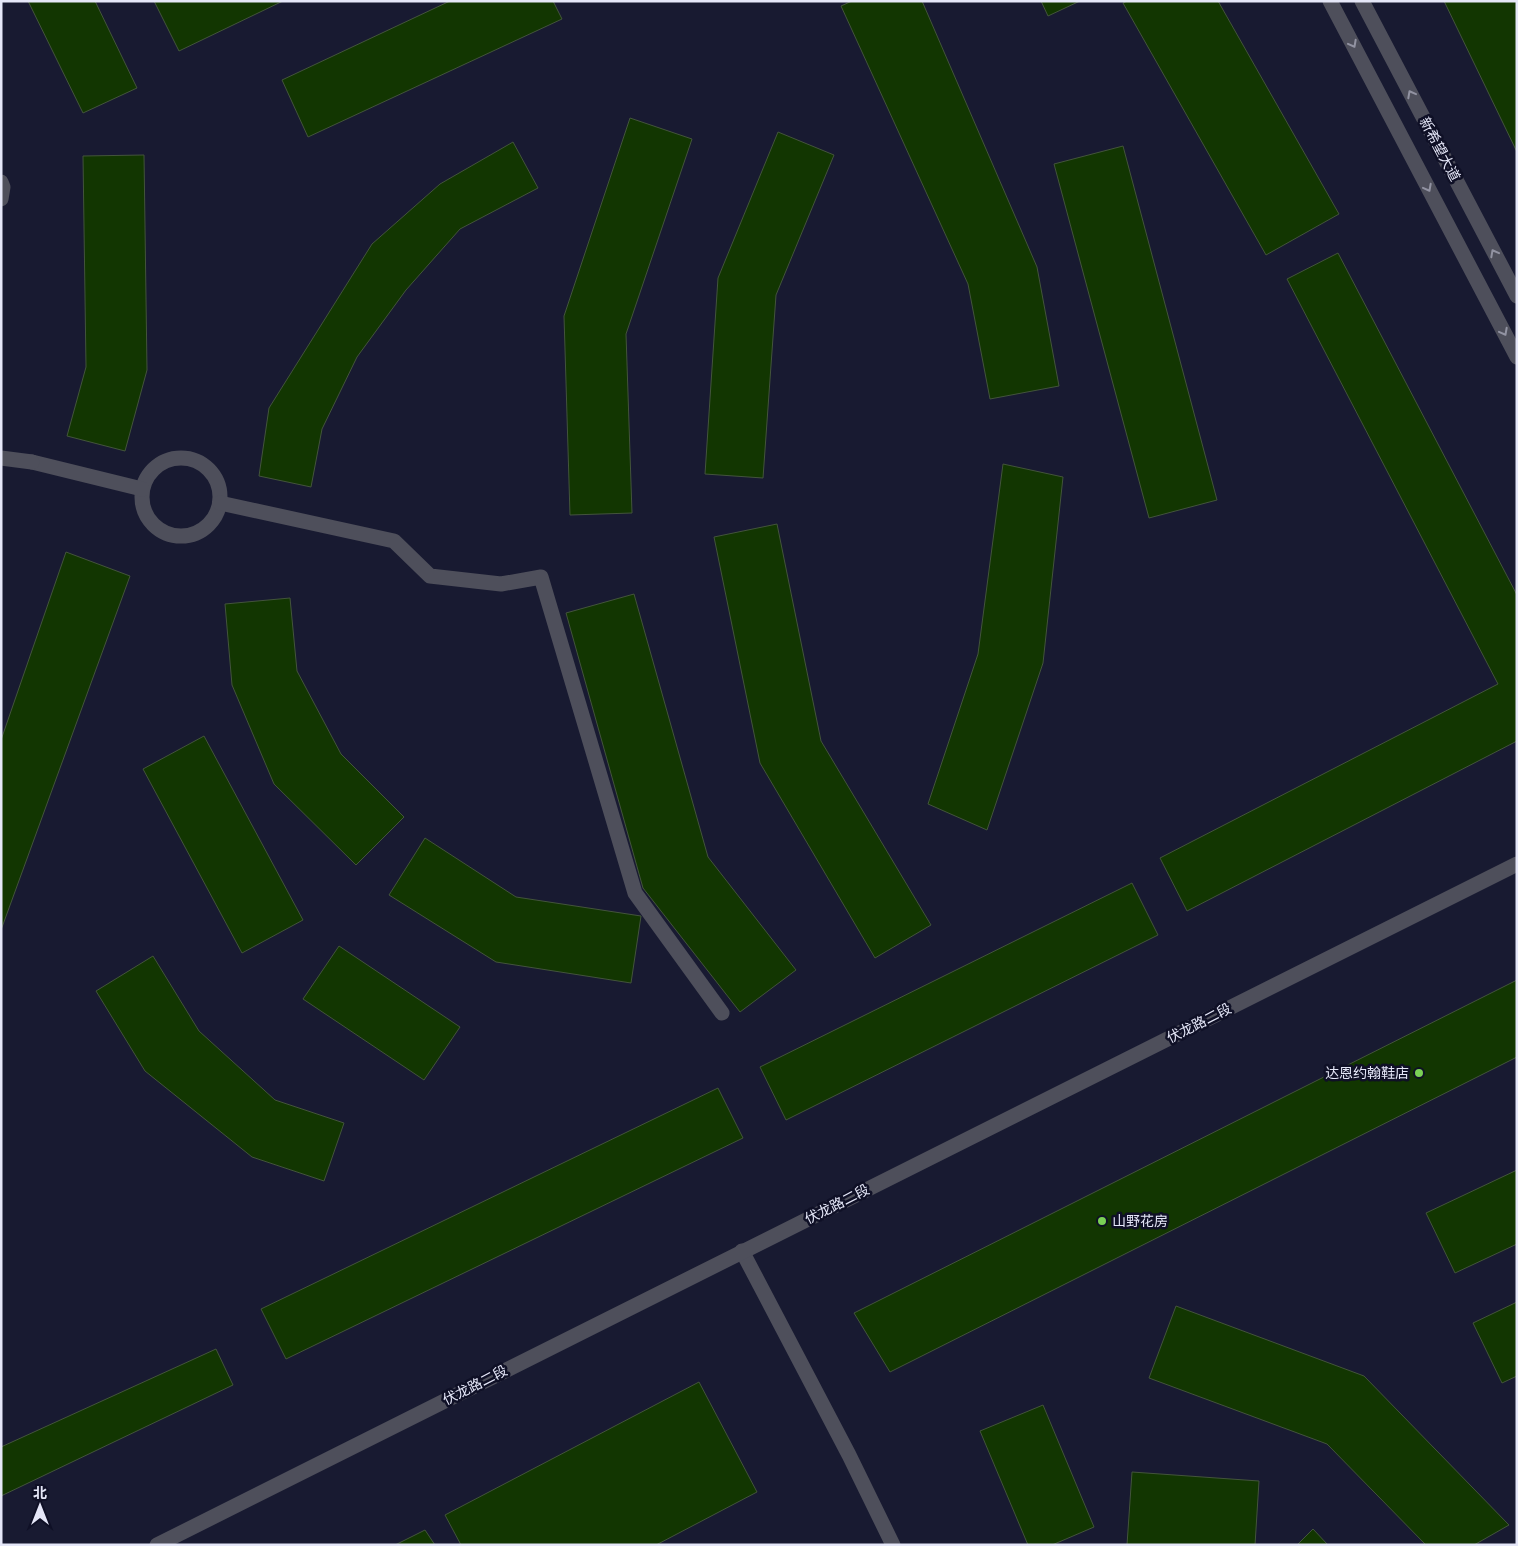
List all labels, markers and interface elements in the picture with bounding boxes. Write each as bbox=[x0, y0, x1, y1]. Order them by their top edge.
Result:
one-way arrow bbox=[1346, 39, 1356, 48]
one-way arrow bbox=[1407, 90, 1417, 99]
street label: 新希望大道 bbox=[1416, 113, 1466, 184]
one-way arrow bbox=[1422, 183, 1432, 192]
one-way arrow bbox=[1490, 249, 1500, 258]
one-way arrow bbox=[1497, 327, 1507, 336]
street label: 伏龙路二段 bbox=[1163, 997, 1234, 1047]
place label: 达恩约翰鞋店 bbox=[1325, 1062, 1409, 1082]
marker: 达恩约翰鞋店 bbox=[1413, 1067, 1425, 1079]
street label: 伏龙路二段 bbox=[801, 1178, 872, 1228]
place label: 山野花房 bbox=[1112, 1210, 1168, 1230]
marker: 山野花房 bbox=[1096, 1215, 1108, 1227]
street label: 伏龙路二段 bbox=[439, 1359, 510, 1409]
north arrow bbox=[15, 1481, 65, 1531]
text: 北 bbox=[33, 1482, 47, 1502]

